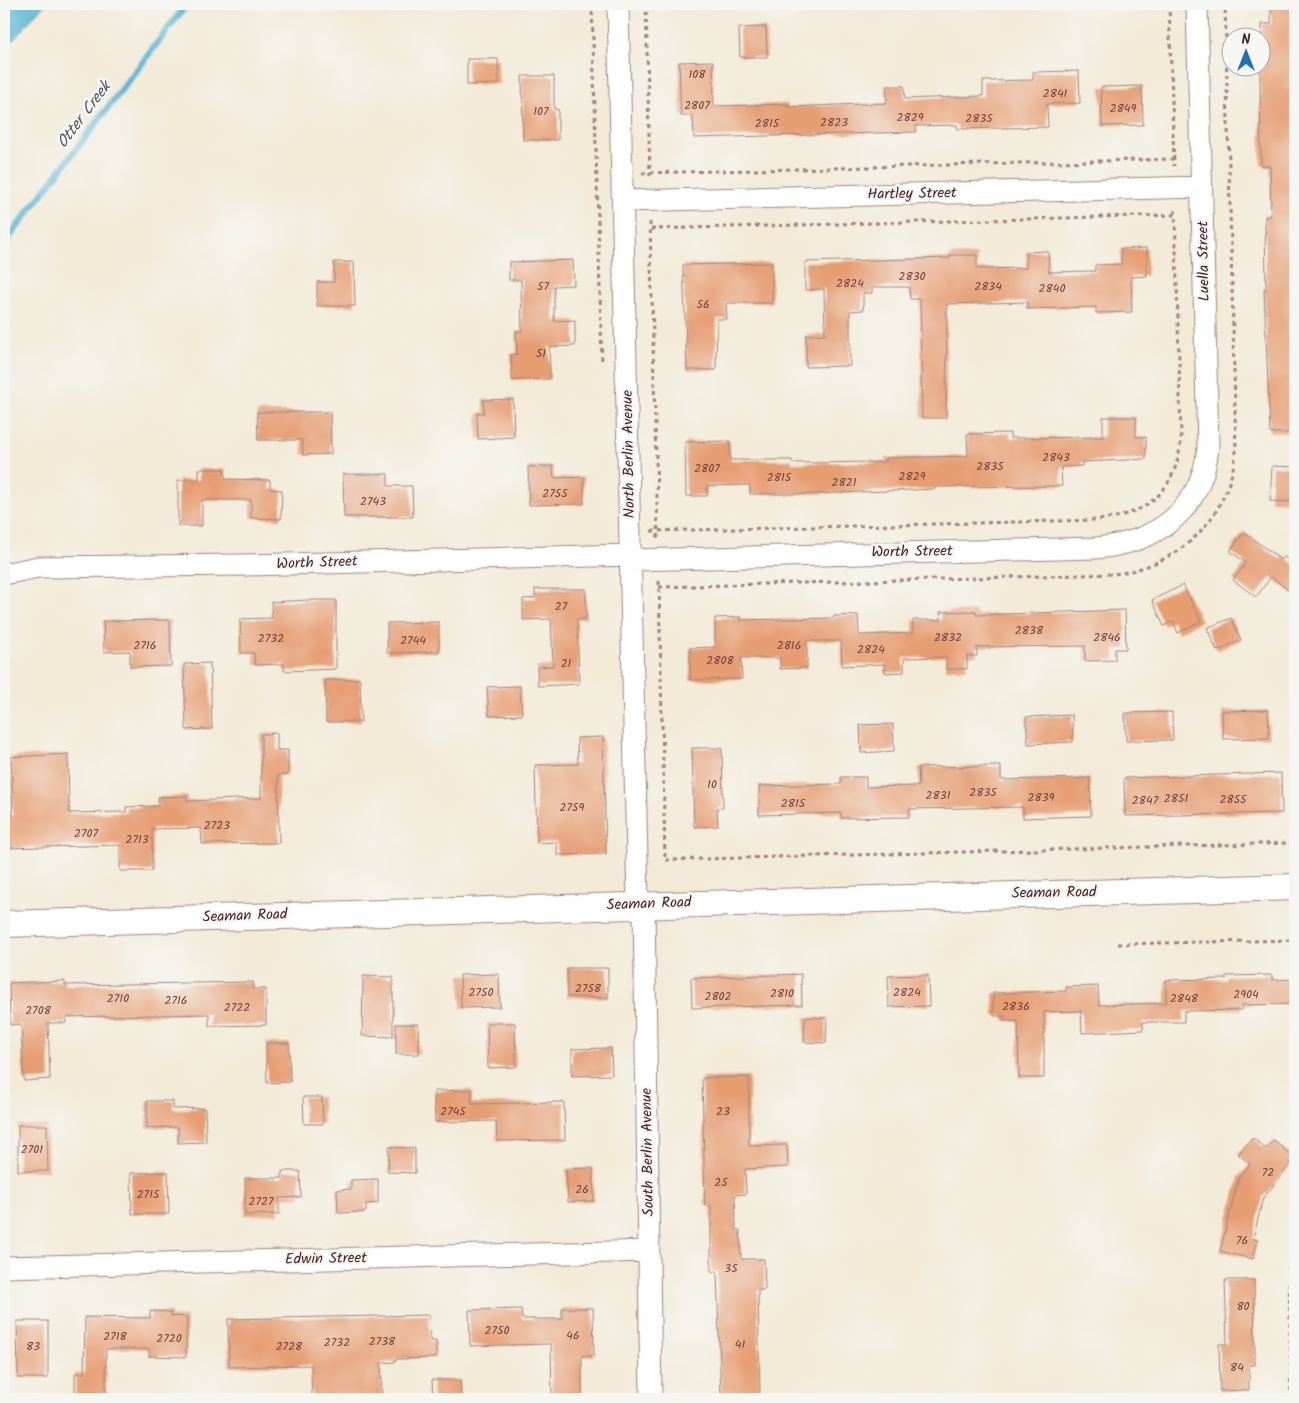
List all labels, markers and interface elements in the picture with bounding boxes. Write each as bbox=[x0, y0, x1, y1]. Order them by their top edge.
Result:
north arrow bbox=[1222, 28, 1272, 78]
text: N bbox=[1242, 29, 1251, 51]
house number: 108 bbox=[689, 65, 706, 84]
water label: Otter Creek bbox=[51, 74, 119, 154]
house number: 2841 bbox=[1043, 84, 1068, 103]
house number: 2807 bbox=[684, 96, 710, 115]
house number: 2849 bbox=[1110, 99, 1136, 118]
house number: 107 bbox=[533, 102, 549, 121]
house number: 2829 bbox=[896, 108, 924, 127]
house number: 2835 bbox=[965, 109, 994, 128]
house number: 2823 bbox=[820, 113, 848, 132]
house number: 2815 bbox=[755, 114, 781, 133]
street label: Hartley Street bbox=[867, 181, 957, 207]
street label: Luella Street bbox=[1191, 220, 1217, 302]
house number: 2830 bbox=[898, 267, 926, 286]
house number: 2824 bbox=[836, 274, 864, 293]
house number: 57 bbox=[537, 277, 549, 296]
house number: 2834 bbox=[974, 277, 1002, 296]
house number: 2840 bbox=[1039, 279, 1065, 298]
house number: 56 bbox=[696, 295, 710, 314]
house number: 51 bbox=[536, 344, 546, 363]
street label: North Berlin Avenue bbox=[616, 389, 642, 518]
house number: 2843 bbox=[1042, 448, 1070, 467]
house number: 2835 bbox=[976, 457, 1005, 476]
house number: 2807 bbox=[694, 459, 720, 478]
house number: 2829 bbox=[898, 467, 926, 486]
house number: 2815 bbox=[767, 468, 793, 487]
house number: 2821 bbox=[832, 473, 857, 492]
house number: 2755 bbox=[542, 484, 569, 503]
house number: 2743 bbox=[360, 492, 386, 511]
street label: Worth Street bbox=[871, 539, 953, 565]
street label: Worth Street bbox=[276, 550, 358, 576]
house number: 27 bbox=[555, 597, 568, 616]
house number: 2838 bbox=[1015, 621, 1044, 640]
house number: 2832 bbox=[934, 628, 962, 647]
house number: 2846 bbox=[1093, 628, 1121, 647]
house number: 2732 bbox=[258, 629, 284, 648]
house number: 2744 bbox=[400, 631, 426, 650]
house number: 2716 bbox=[134, 636, 156, 655]
house number: 2816 bbox=[777, 636, 801, 655]
house number: 2824 bbox=[857, 640, 885, 659]
house number: 2808 bbox=[706, 651, 734, 670]
house number: 21 bbox=[561, 654, 572, 673]
house number: 10 bbox=[707, 775, 717, 794]
house number: 2835 bbox=[969, 783, 998, 802]
house number: 2831 bbox=[926, 786, 951, 805]
house number: 2839 bbox=[1028, 788, 1055, 807]
house number: 2851 bbox=[1164, 789, 1188, 808]
house number: 2855 bbox=[1219, 790, 1248, 809]
house number: 2847 bbox=[1132, 791, 1159, 810]
house number: 2815 bbox=[781, 794, 807, 813]
house number: 2759 bbox=[560, 798, 585, 817]
house number: 2723 bbox=[204, 816, 230, 835]
house number: 2707 bbox=[74, 824, 98, 843]
house number: 2713 bbox=[125, 830, 149, 849]
street label: Seaman Road bbox=[1011, 880, 1097, 906]
street label: Seaman Road bbox=[606, 891, 692, 917]
street label: Seaman Road bbox=[202, 903, 288, 929]
house number: 2758 bbox=[575, 979, 602, 998]
house number: 2750 bbox=[469, 983, 493, 1002]
house number: 2824 bbox=[893, 983, 921, 1002]
house number: 2810 bbox=[770, 984, 794, 1003]
house number: 2904 bbox=[1233, 985, 1259, 1004]
house number: 2802 bbox=[704, 987, 732, 1006]
house number: 2710 bbox=[107, 989, 129, 1008]
house number: 2848 bbox=[1170, 989, 1199, 1008]
house number: 2716 bbox=[165, 991, 187, 1010]
house number: 2836 bbox=[1002, 997, 1030, 1016]
house number: 2722 bbox=[224, 998, 250, 1017]
house number: 2708 bbox=[25, 1001, 52, 1020]
street label: South Berlin Avenue bbox=[635, 1087, 661, 1216]
house number: 2745 bbox=[440, 1102, 467, 1121]
house number: 23 bbox=[716, 1102, 730, 1121]
house number: 2701 bbox=[21, 1140, 43, 1159]
house number: 72 bbox=[1262, 1163, 1274, 1182]
house number: 25 bbox=[714, 1173, 729, 1192]
house number: 26 bbox=[575, 1180, 589, 1199]
house number: 2715 bbox=[137, 1185, 161, 1204]
house number: 2727 bbox=[248, 1192, 274, 1211]
house number: 76 bbox=[1236, 1231, 1248, 1250]
street label: Edwin Street bbox=[285, 1246, 367, 1272]
house number: 35 bbox=[724, 1259, 739, 1278]
house number: 80 bbox=[1236, 1297, 1250, 1316]
house number: 2750 bbox=[485, 1321, 509, 1340]
house number: 46 bbox=[566, 1326, 580, 1345]
house number: 2718 bbox=[103, 1327, 128, 1346]
house number: 2720 bbox=[156, 1329, 182, 1348]
house number: 2738 bbox=[369, 1332, 396, 1351]
house number: 2732 bbox=[324, 1333, 350, 1352]
house number: 41 bbox=[735, 1335, 745, 1354]
house number: 83 bbox=[26, 1337, 40, 1356]
house number: 2728 bbox=[276, 1337, 303, 1356]
house number: 84 bbox=[1230, 1358, 1244, 1377]

